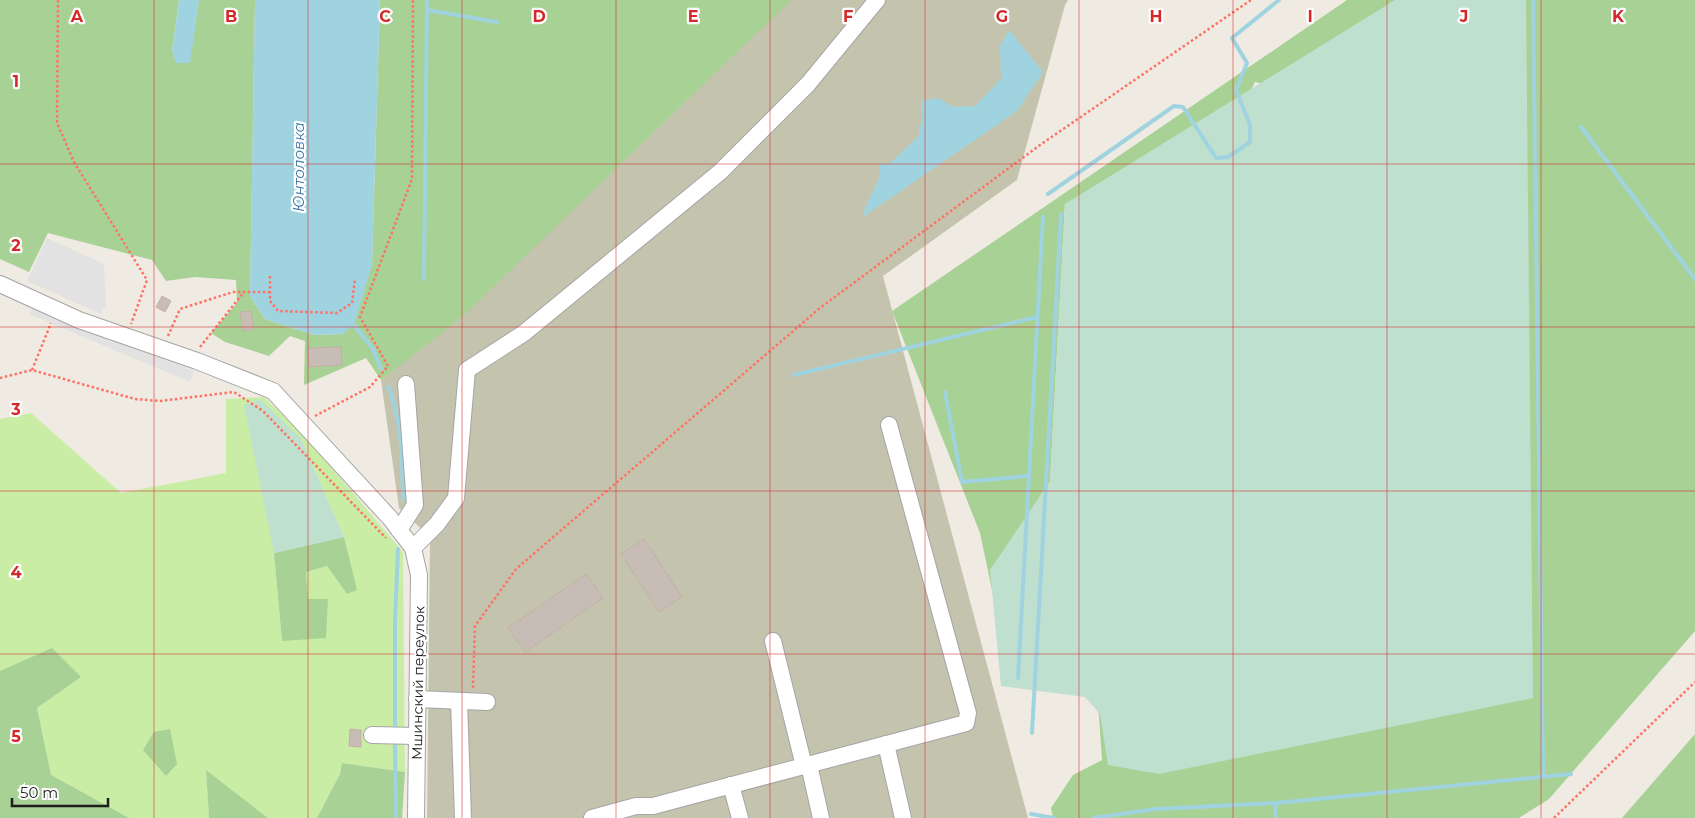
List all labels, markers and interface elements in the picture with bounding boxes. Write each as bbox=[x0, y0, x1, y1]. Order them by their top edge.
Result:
text: A bbox=[70, 7, 84, 26]
text: B bbox=[225, 7, 237, 26]
text: C bbox=[379, 7, 391, 26]
text: D bbox=[532, 7, 546, 26]
text: E bbox=[688, 7, 698, 26]
text: F bbox=[843, 7, 853, 26]
text: G bbox=[996, 7, 1008, 26]
text: H bbox=[1150, 7, 1162, 26]
text: I bbox=[1307, 7, 1313, 26]
text: J bbox=[1459, 7, 1468, 26]
text: K bbox=[1612, 7, 1625, 26]
text: 1 bbox=[13, 72, 19, 91]
water label: Юнтоловка bbox=[289, 122, 308, 212]
text: 2 bbox=[11, 236, 21, 255]
text: 3 bbox=[10, 400, 21, 419]
text: 4 bbox=[10, 563, 22, 582]
street label: Мшинский переулок bbox=[408, 606, 428, 760]
text: 5 bbox=[11, 727, 21, 746]
scale bar bbox=[12, 776, 109, 808]
text: 50 m bbox=[20, 783, 58, 802]

